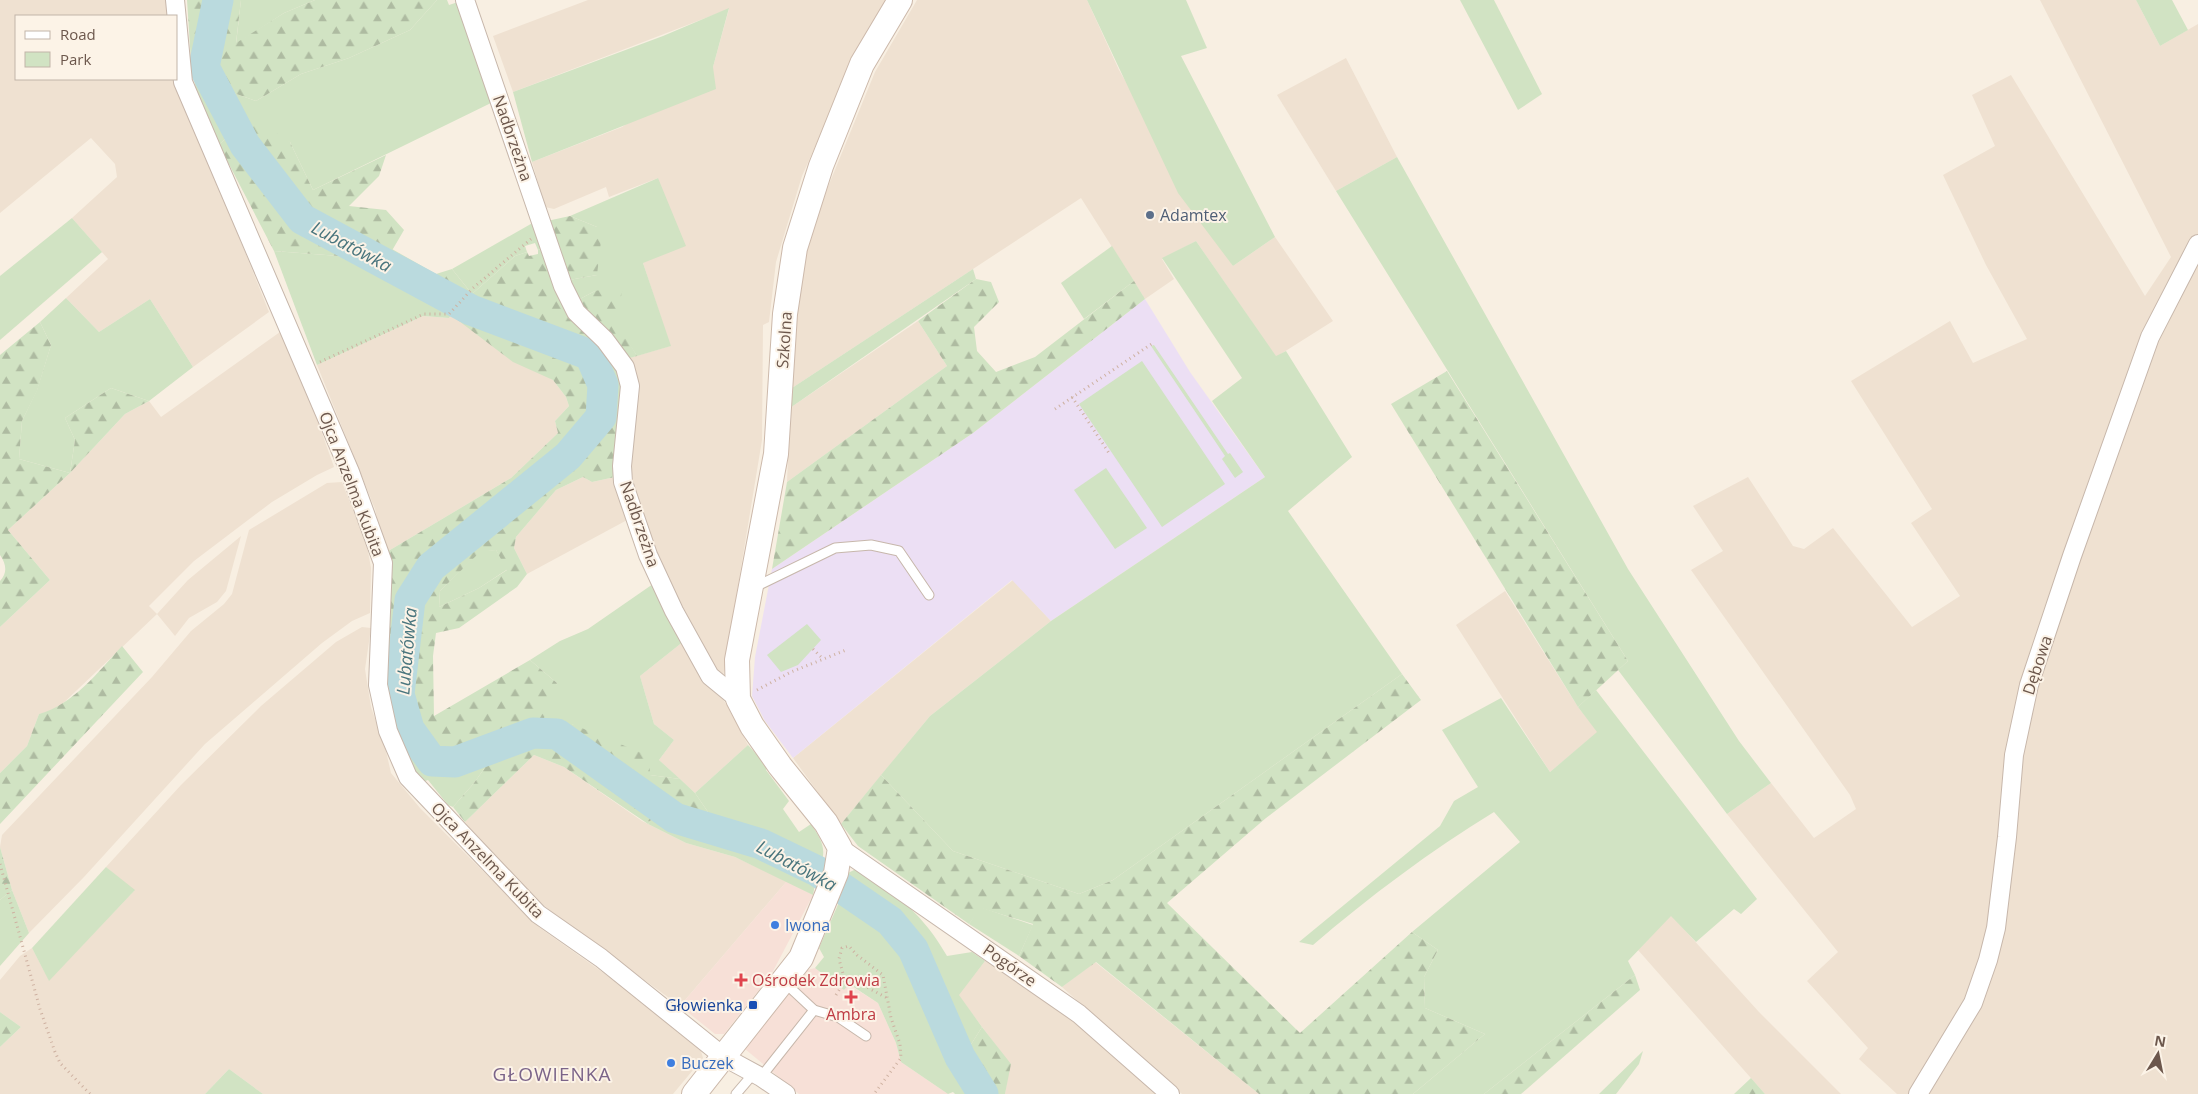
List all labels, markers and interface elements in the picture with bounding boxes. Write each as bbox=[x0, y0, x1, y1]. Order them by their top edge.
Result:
legend bbox=[15, 15, 178, 80]
text: Road bbox=[60, 24, 96, 44]
text: Park bbox=[60, 49, 91, 69]
street label: Nadbrzeżna bbox=[488, 92, 538, 184]
place label: Adamtex bbox=[1160, 204, 1227, 226]
marker: Adamtex bbox=[1144, 209, 1156, 221]
water label: Lubatówka bbox=[308, 215, 396, 277]
street label: Szkolna bbox=[771, 311, 797, 369]
street label: Ojca Anzelma Kubita bbox=[314, 408, 390, 560]
street label: Nadbrzeżna bbox=[615, 478, 665, 570]
water label: Lubatówka bbox=[390, 606, 422, 696]
street label: Dębowa bbox=[2017, 632, 2057, 698]
street label: Ojca Anzelma Kubita bbox=[427, 797, 549, 923]
water label: Lubatówka bbox=[753, 834, 841, 896]
place label: Iwona bbox=[785, 914, 830, 936]
marker: Iwona bbox=[769, 919, 781, 931]
street label: Pogórze bbox=[979, 939, 1041, 991]
place label: Ośrodek Zdrowia bbox=[752, 969, 880, 991]
marker: Ośrodek Zdrowia bbox=[734, 973, 748, 987]
marker: Ambra bbox=[845, 991, 857, 1003]
place label: Głowienka bbox=[665, 994, 743, 1016]
marker: Głowienka bbox=[747, 999, 759, 1011]
place label: Ambra bbox=[826, 1003, 876, 1025]
north arrow bbox=[2133, 1029, 2183, 1079]
text: N bbox=[2153, 1030, 2168, 1051]
place label: Buczek bbox=[681, 1052, 734, 1074]
marker: Buczek bbox=[665, 1057, 677, 1069]
district label: GŁOWIENKA bbox=[493, 1061, 611, 1087]

